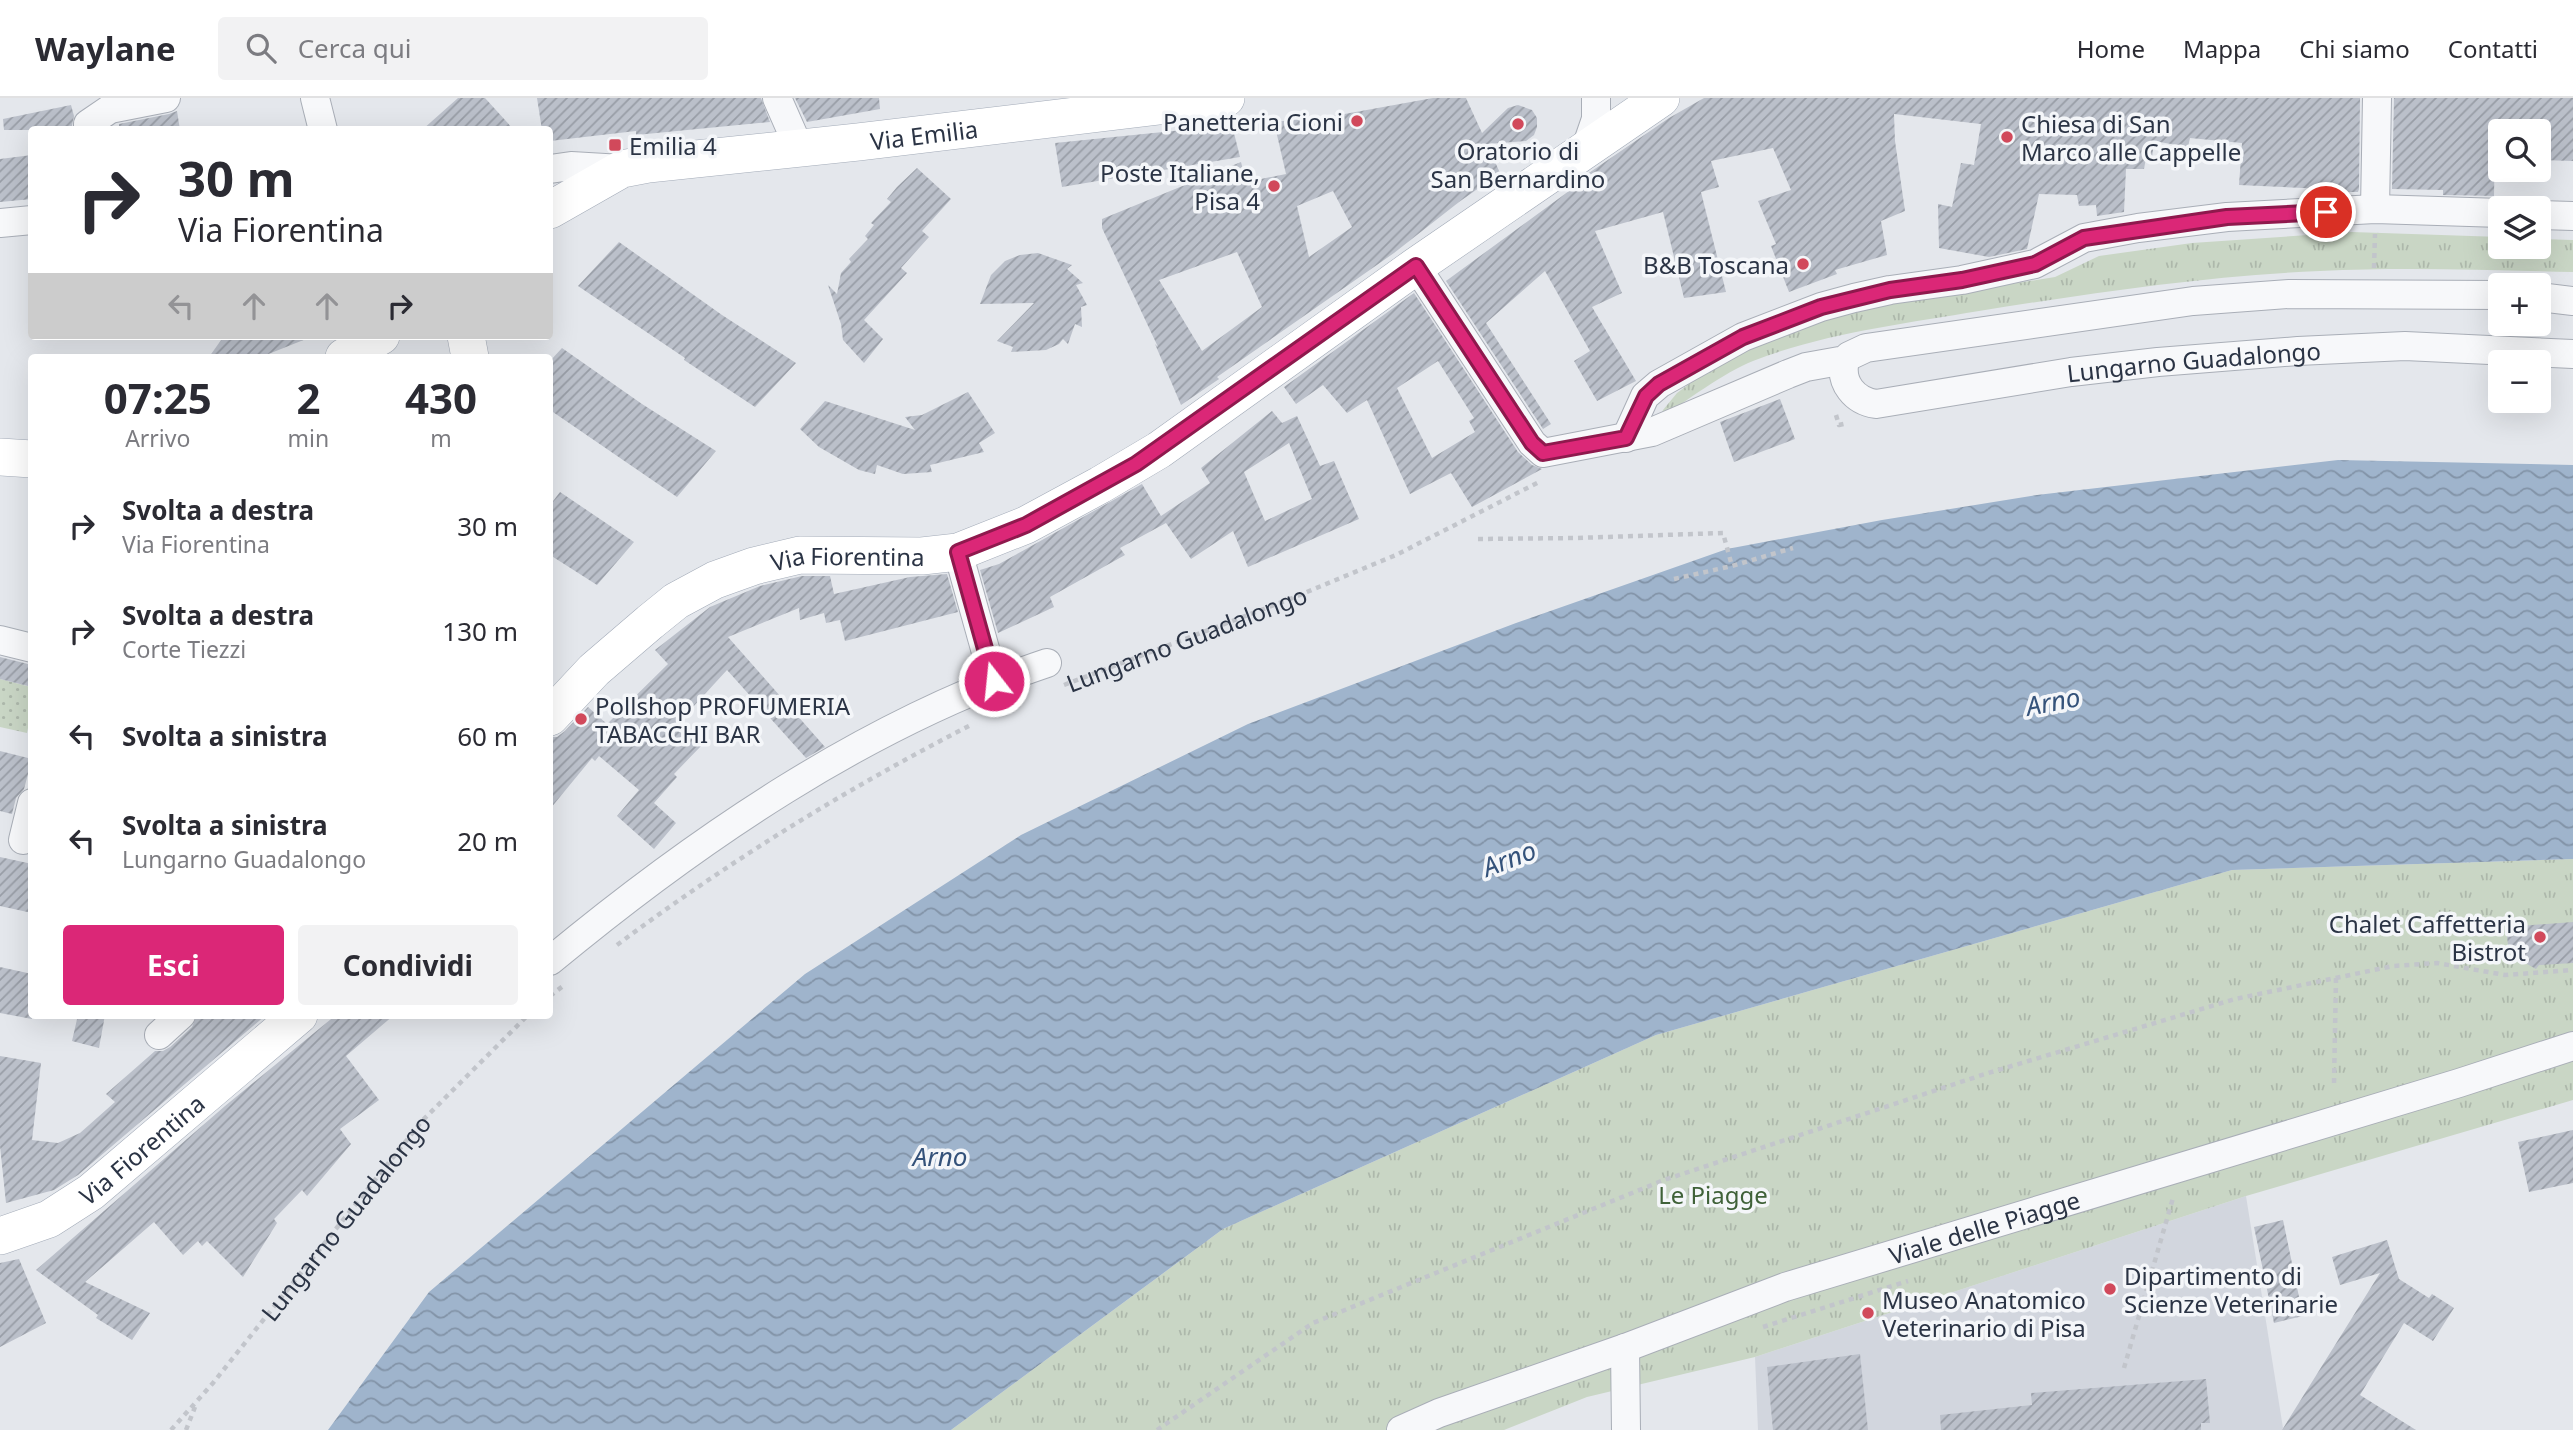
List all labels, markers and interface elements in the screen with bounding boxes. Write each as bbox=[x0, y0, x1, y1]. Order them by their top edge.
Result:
search box bbox=[218, 17, 708, 80]
text: Waylane bbox=[35, 26, 176, 71]
icon: search bbox=[242, 29, 280, 67]
text: Cerca qui bbox=[298, 30, 412, 66]
text: Home bbox=[2077, 32, 2145, 65]
text: Mappa bbox=[2183, 32, 2261, 65]
text: Chi siamo bbox=[2299, 32, 2410, 65]
text: Contatti bbox=[2448, 32, 2538, 65]
place label: Panetteria Cioni bbox=[1163, 105, 1343, 138]
place label: Chiesa di San Marco alle Cappelle bbox=[2021, 107, 2241, 168]
street label: Via Emilia bbox=[868, 111, 980, 157]
marker: Panetteria Cioni bbox=[1349, 113, 1365, 129]
marker: Oratorio di San Bernardino bbox=[1510, 116, 1526, 132]
map controls bbox=[2488, 119, 2551, 413]
button: search bbox=[2488, 119, 2551, 182]
place label: Emilia 4 bbox=[629, 129, 717, 162]
marker: Chiesa di San Marco alle Cappelle bbox=[1999, 129, 2015, 145]
place label: Oratorio di San Bernardino bbox=[1431, 134, 1605, 195]
marker: Emilia 4 bbox=[607, 137, 623, 153]
text: 30 m bbox=[178, 145, 295, 211]
icon: right bbox=[63, 154, 154, 245]
place label: Poste Italiane, Pisa 4 bbox=[1100, 156, 1260, 217]
marker: Poste Italiane, Pisa 4 bbox=[1266, 178, 1282, 194]
pin bbox=[2296, 182, 2356, 242]
icon: arrive bbox=[2307, 193, 2345, 231]
button: layers bbox=[2488, 196, 2551, 259]
text: Via Fiorentina bbox=[178, 208, 384, 251]
place label: B&B Toscana bbox=[1643, 248, 1789, 281]
marker: B&B Toscana bbox=[1795, 256, 1811, 272]
button: + bbox=[2488, 273, 2551, 336]
icon: left bbox=[162, 287, 200, 325]
icon: ahead bbox=[235, 287, 273, 325]
icon: ahead bbox=[308, 287, 346, 325]
icon: right bbox=[381, 287, 419, 325]
street label: Lungarno Guadalongo bbox=[2065, 333, 2321, 389]
button: − bbox=[2488, 350, 2551, 413]
text: 07:25 bbox=[104, 369, 212, 426]
text: 2 bbox=[296, 369, 320, 426]
text: 430 bbox=[405, 369, 477, 426]
text: Arrivo bbox=[125, 422, 190, 454]
text: min bbox=[288, 422, 329, 454]
text: m bbox=[430, 422, 452, 454]
text: Svolta a destra bbox=[122, 492, 314, 528]
icon: right bbox=[63, 507, 101, 545]
text: 30 m bbox=[457, 508, 518, 544]
text: Via Fiorentina bbox=[122, 528, 270, 560]
street label: Via Fiorentina bbox=[767, 538, 925, 578]
street label: Lungarno Guadalongo bbox=[1061, 577, 1312, 699]
text: Svolta a destra bbox=[122, 597, 314, 633]
icon: right bbox=[63, 612, 101, 650]
text: 130 m bbox=[442, 613, 518, 649]
text: Corte Tiezzi bbox=[122, 633, 246, 665]
position arrow bbox=[957, 644, 1031, 718]
water label: Arno bbox=[2021, 678, 2083, 724]
place label: Pollshop PROFUMERIA TABACCHI BAR bbox=[595, 689, 851, 750]
marker: Pollshop PROFUMERIA TABACCHI BAR bbox=[573, 711, 589, 727]
icon: left bbox=[63, 717, 101, 755]
text: Svolta a sinistra bbox=[122, 718, 328, 754]
text: 60 m bbox=[457, 718, 518, 754]
text: Svolta a sinistra bbox=[122, 807, 328, 843]
icon: left bbox=[63, 822, 101, 860]
text: 20 m bbox=[457, 823, 518, 859]
water label: Arno bbox=[1475, 831, 1541, 885]
text: Lungarno Guadalongo bbox=[122, 843, 366, 875]
place label: Chalet Caffetteria Bistrot bbox=[2329, 907, 2526, 968]
button: Esci bbox=[63, 925, 284, 1005]
button: Condividi bbox=[298, 925, 518, 1005]
marker: Chalet Caffetteria Bistrot bbox=[2532, 929, 2548, 945]
street label: Via Fiorentina bbox=[73, 1086, 211, 1212]
street label: Lungarno Guadalongo bbox=[253, 1107, 438, 1327]
water label: Arno bbox=[911, 1138, 967, 1174]
park label: Le Piagge bbox=[1658, 1178, 1768, 1211]
street label: Viale delle Piagge bbox=[1885, 1182, 2084, 1271]
place label: Dipartimento di Scienze Veterinarie bbox=[2124, 1259, 2338, 1320]
marker: Dipartimento di Scienze Veterinarie bbox=[2102, 1281, 2118, 1297]
place label: Museo Anatomico Veterinario di Pisa bbox=[1882, 1283, 2086, 1344]
marker: Museo Anatomico Veterinario di Pisa bbox=[1860, 1305, 1876, 1321]

